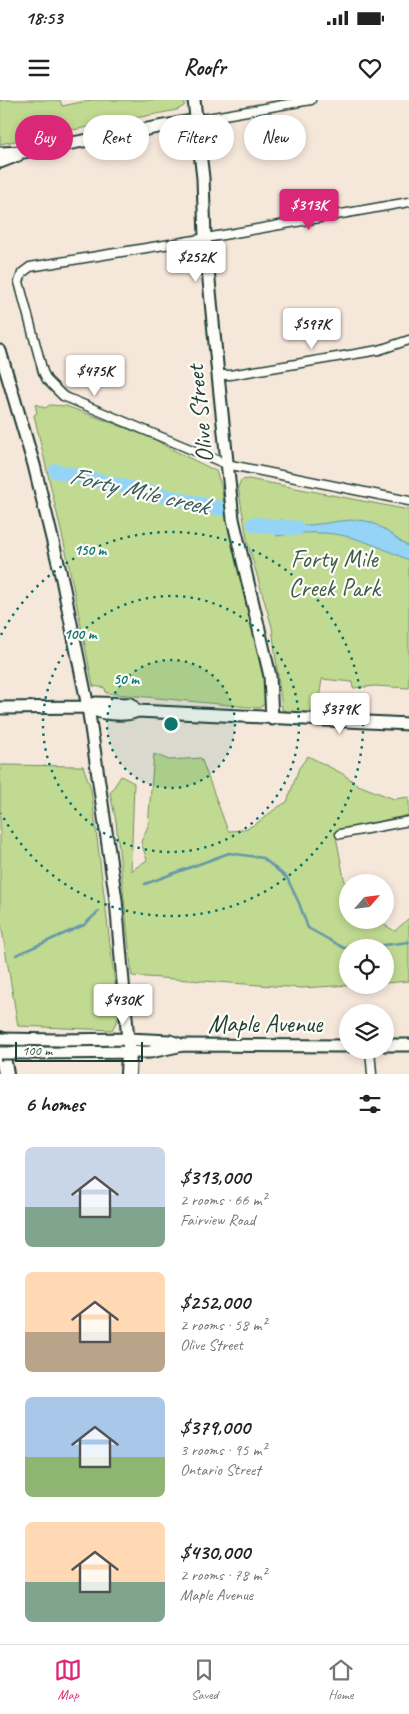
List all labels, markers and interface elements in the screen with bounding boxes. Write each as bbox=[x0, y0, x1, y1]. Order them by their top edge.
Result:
text: 18:53 bbox=[25, 6, 63, 30]
icon: menu bbox=[25, 54, 53, 82]
text: Roofr bbox=[183, 54, 226, 82]
icon: heart bbox=[356, 54, 384, 82]
chip: Buy bbox=[15, 115, 73, 160]
chip: Rent bbox=[83, 115, 149, 160]
chip: Filters bbox=[159, 115, 234, 160]
chip: New bbox=[244, 115, 306, 160]
pin: $313K bbox=[274, 188, 344, 231]
text: $313K bbox=[291, 195, 327, 215]
pin: $252K bbox=[161, 240, 231, 283]
text: $252K bbox=[178, 247, 214, 267]
pin: $597K bbox=[277, 308, 347, 350]
text: $597K bbox=[294, 314, 330, 334]
pin: $475K bbox=[60, 354, 130, 397]
text: $475K bbox=[77, 361, 113, 381]
street label: Olive Street bbox=[179, 361, 221, 464]
water label: Forty Mile creek bbox=[66, 459, 216, 523]
text: 150 m bbox=[74, 541, 108, 560]
park label: Forty Mile Creek Park bbox=[288, 543, 381, 604]
text: 100 m bbox=[64, 625, 98, 644]
text: 50 m bbox=[113, 670, 140, 689]
pin: $379K bbox=[305, 692, 375, 735]
text: $379K bbox=[322, 699, 358, 719]
centre of rings bbox=[162, 715, 180, 733]
north arrow bbox=[339, 874, 394, 929]
map controls bbox=[339, 874, 394, 1059]
button: locate bbox=[339, 939, 394, 994]
pin: $430K bbox=[88, 984, 158, 1026]
text: $430K bbox=[105, 990, 141, 1010]
button: layers bbox=[339, 1004, 394, 1059]
street label: Maple Avenue bbox=[208, 1008, 324, 1040]
scale bar bbox=[15, 1039, 142, 1062]
text: 100 m bbox=[22, 1042, 52, 1059]
icon: filters bbox=[356, 1090, 384, 1118]
text: 6 homes bbox=[25, 1091, 85, 1117]
text: $313,000 bbox=[180, 1164, 250, 1190]
icon: home bbox=[65, 1167, 125, 1227]
text: 2 rooms · 66 m² bbox=[180, 1190, 266, 1210]
text: Fairview Road bbox=[180, 1210, 255, 1230]
text: $252,000 bbox=[180, 1289, 250, 1315]
icon: home bbox=[65, 1292, 125, 1352]
text: 2 rooms · 58 m² bbox=[180, 1315, 266, 1335]
text: Olive Street bbox=[180, 1335, 243, 1355]
text: $379,000 bbox=[180, 1414, 250, 1440]
icon: home bbox=[65, 1417, 125, 1477]
text: 3 rooms · 95 m² bbox=[180, 1440, 266, 1460]
text: Ontario Street bbox=[180, 1460, 261, 1480]
text: $430,000 bbox=[180, 1539, 250, 1565]
icon: home bbox=[65, 1542, 125, 1602]
text: 2 rooms · 78 m² bbox=[180, 1565, 266, 1585]
text: Maple Avenue bbox=[180, 1585, 253, 1605]
tab: Map bbox=[54, 1656, 82, 1703]
tab: Saved bbox=[190, 1656, 218, 1703]
tab: Home bbox=[327, 1656, 355, 1703]

